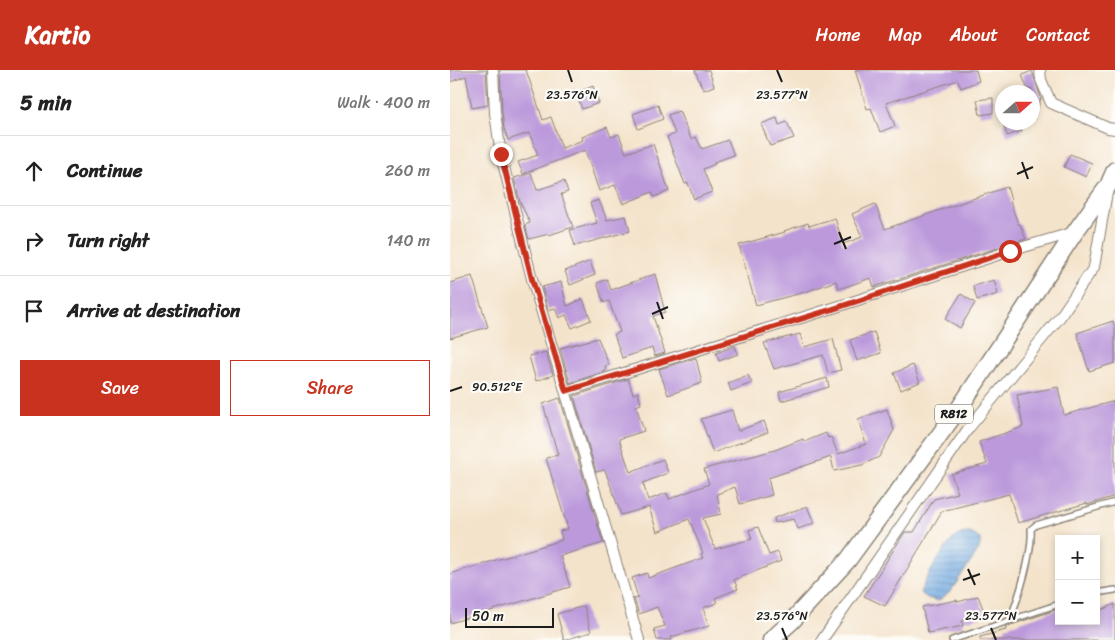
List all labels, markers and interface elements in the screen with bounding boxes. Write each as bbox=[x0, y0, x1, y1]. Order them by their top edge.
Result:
text: Kartio bbox=[25, 14, 90, 56]
text: Home bbox=[816, 19, 861, 51]
text: Map bbox=[889, 19, 922, 51]
text: About bbox=[950, 19, 998, 51]
text: Contact bbox=[1026, 19, 1090, 51]
text: 5 min bbox=[20, 84, 72, 122]
text: 23.576°N bbox=[546, 84, 598, 106]
text: 23.577°N bbox=[756, 84, 808, 106]
north arrow bbox=[995, 85, 1040, 130]
text: Walk · 400 m bbox=[337, 88, 430, 117]
route end bbox=[490, 143, 513, 166]
text: Continue bbox=[67, 154, 143, 187]
text: 260 m bbox=[385, 156, 430, 185]
icon: ahead bbox=[20, 157, 48, 185]
text: Turn right bbox=[67, 224, 149, 257]
text: 140 m bbox=[387, 226, 430, 255]
icon: right bbox=[20, 227, 48, 255]
route start bbox=[999, 240, 1022, 263]
text: Arrive at destination bbox=[67, 294, 240, 327]
icon: arrive bbox=[20, 297, 48, 325]
button: Save bbox=[20, 360, 220, 416]
button: Share bbox=[230, 360, 430, 416]
text: 90.512°E bbox=[472, 376, 523, 398]
road number: R812 bbox=[935, 404, 973, 424]
map controls bbox=[1055, 535, 1100, 625]
button: + bbox=[1055, 535, 1100, 580]
button: − bbox=[1055, 580, 1100, 625]
text: 50 m bbox=[472, 604, 504, 629]
scale bar bbox=[465, 605, 554, 628]
text: 23.576°N bbox=[756, 605, 808, 627]
text: 23.577°N bbox=[965, 605, 1017, 627]

